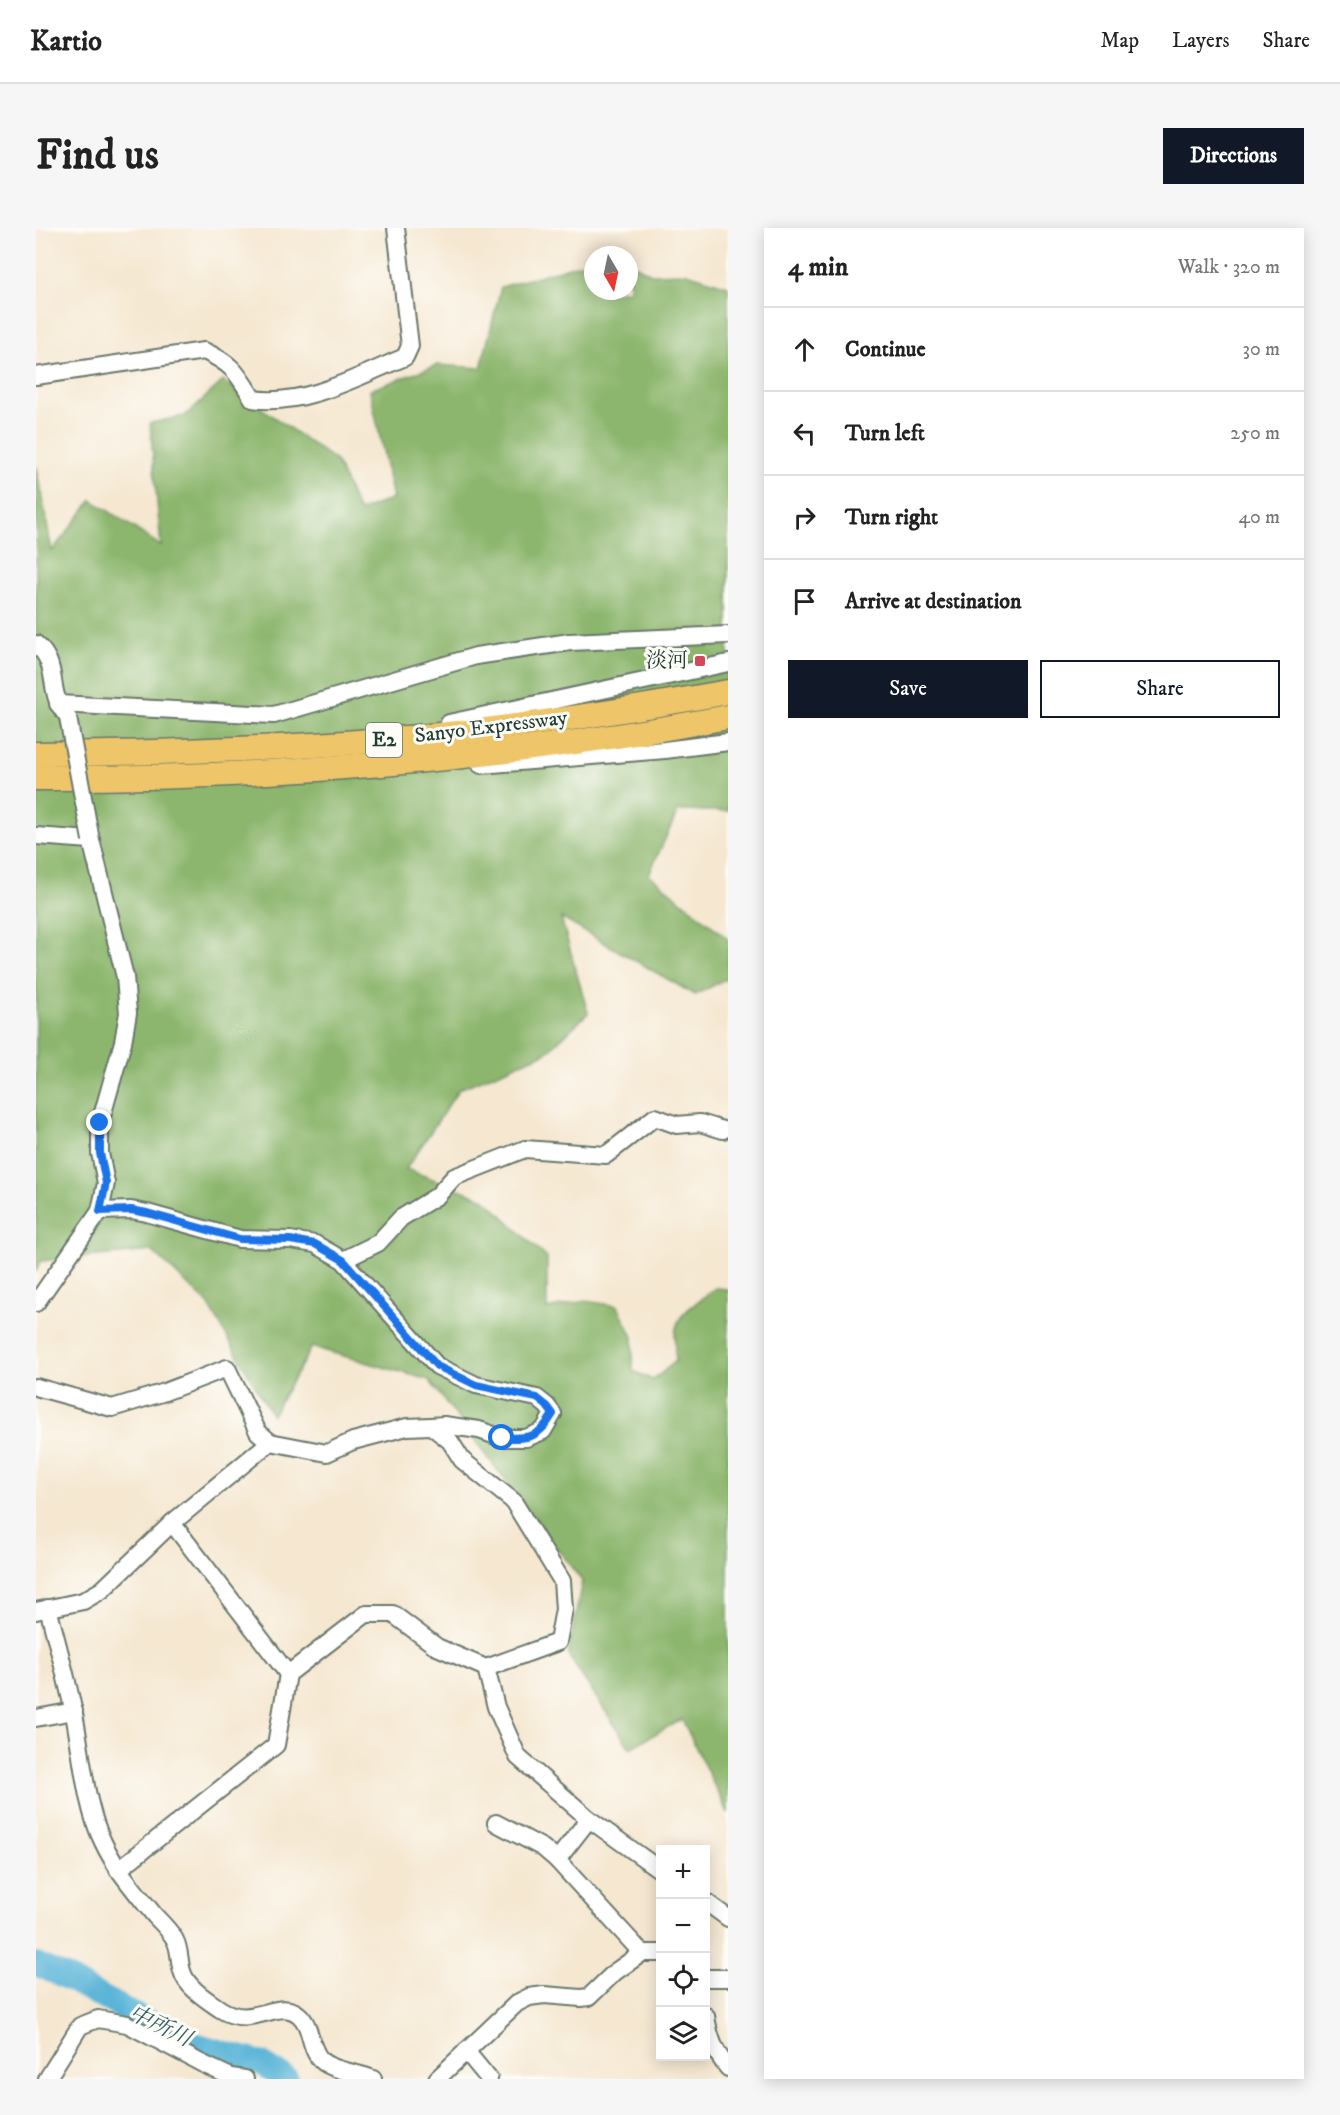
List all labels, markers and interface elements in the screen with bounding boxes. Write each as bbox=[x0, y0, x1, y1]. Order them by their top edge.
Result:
text: Kartio bbox=[30, 24, 102, 59]
text: Map bbox=[1100, 28, 1139, 54]
text: Layers bbox=[1172, 28, 1230, 54]
text: Share bbox=[1263, 28, 1310, 54]
button: Directions bbox=[1163, 128, 1304, 184]
text: Find us bbox=[36, 130, 159, 182]
north arrow bbox=[584, 246, 638, 300]
text: 4 min bbox=[788, 251, 848, 284]
text: Walk · 320 m bbox=[1178, 255, 1280, 280]
icon: ahead bbox=[788, 333, 821, 366]
text: Continue bbox=[845, 336, 926, 363]
text: 30 m bbox=[1242, 337, 1280, 362]
icon: left bbox=[788, 417, 821, 450]
text: Turn left bbox=[845, 420, 925, 447]
text: 250 m bbox=[1230, 421, 1280, 446]
icon: right bbox=[788, 501, 821, 534]
text: Turn right bbox=[845, 504, 938, 531]
text: 40 m bbox=[1238, 505, 1280, 530]
icon: arrive bbox=[788, 585, 821, 618]
text: Arrive at destination bbox=[845, 588, 1022, 615]
place label: 淡河 bbox=[646, 648, 688, 674]
marker: 淡河 bbox=[693, 654, 707, 668]
button: Save bbox=[788, 660, 1028, 718]
button: Share bbox=[1040, 660, 1280, 718]
street label: Sanyo Expressway bbox=[413, 705, 570, 749]
road number: E2 bbox=[366, 723, 402, 757]
route end bbox=[86, 1109, 112, 1135]
route start bbox=[488, 1424, 514, 1450]
map controls bbox=[656, 1845, 710, 2061]
button: + bbox=[656, 1845, 710, 1899]
button: − bbox=[656, 1899, 710, 1953]
button: locate bbox=[656, 1953, 710, 2007]
water label: 中所川 bbox=[124, 1999, 197, 2053]
button: layers bbox=[656, 2007, 710, 2061]

